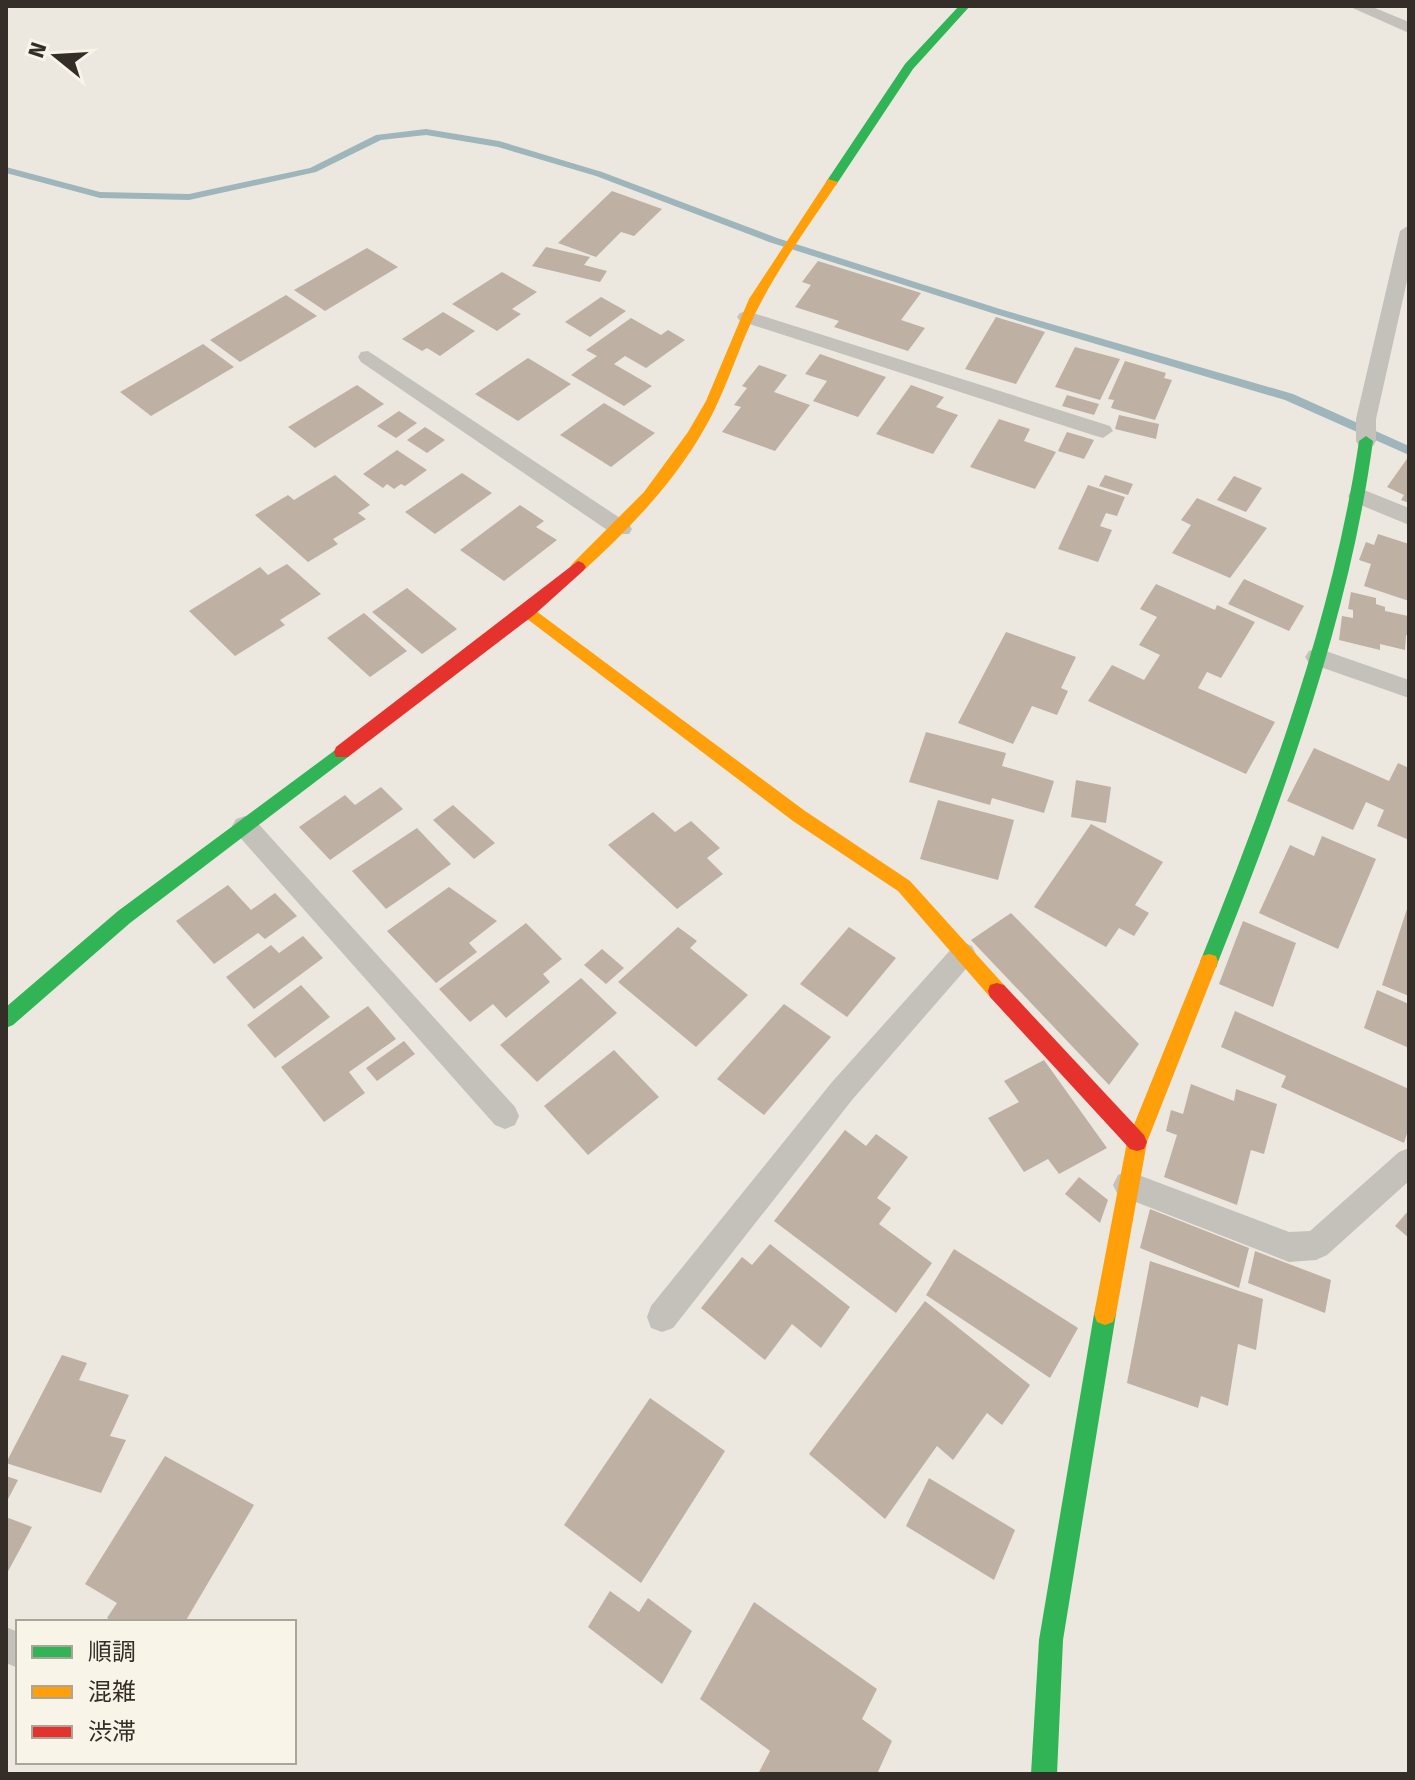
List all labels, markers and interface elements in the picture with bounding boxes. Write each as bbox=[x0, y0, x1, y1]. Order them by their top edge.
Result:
north arrow bbox=[16, 16, 96, 96]
text: N bbox=[22, 39, 53, 61]
legend bbox=[16, 1620, 296, 1764]
text: 順調 bbox=[88, 1638, 136, 1666]
text: 混雑 bbox=[88, 1678, 136, 1706]
text: 渋滞 bbox=[88, 1718, 136, 1746]

